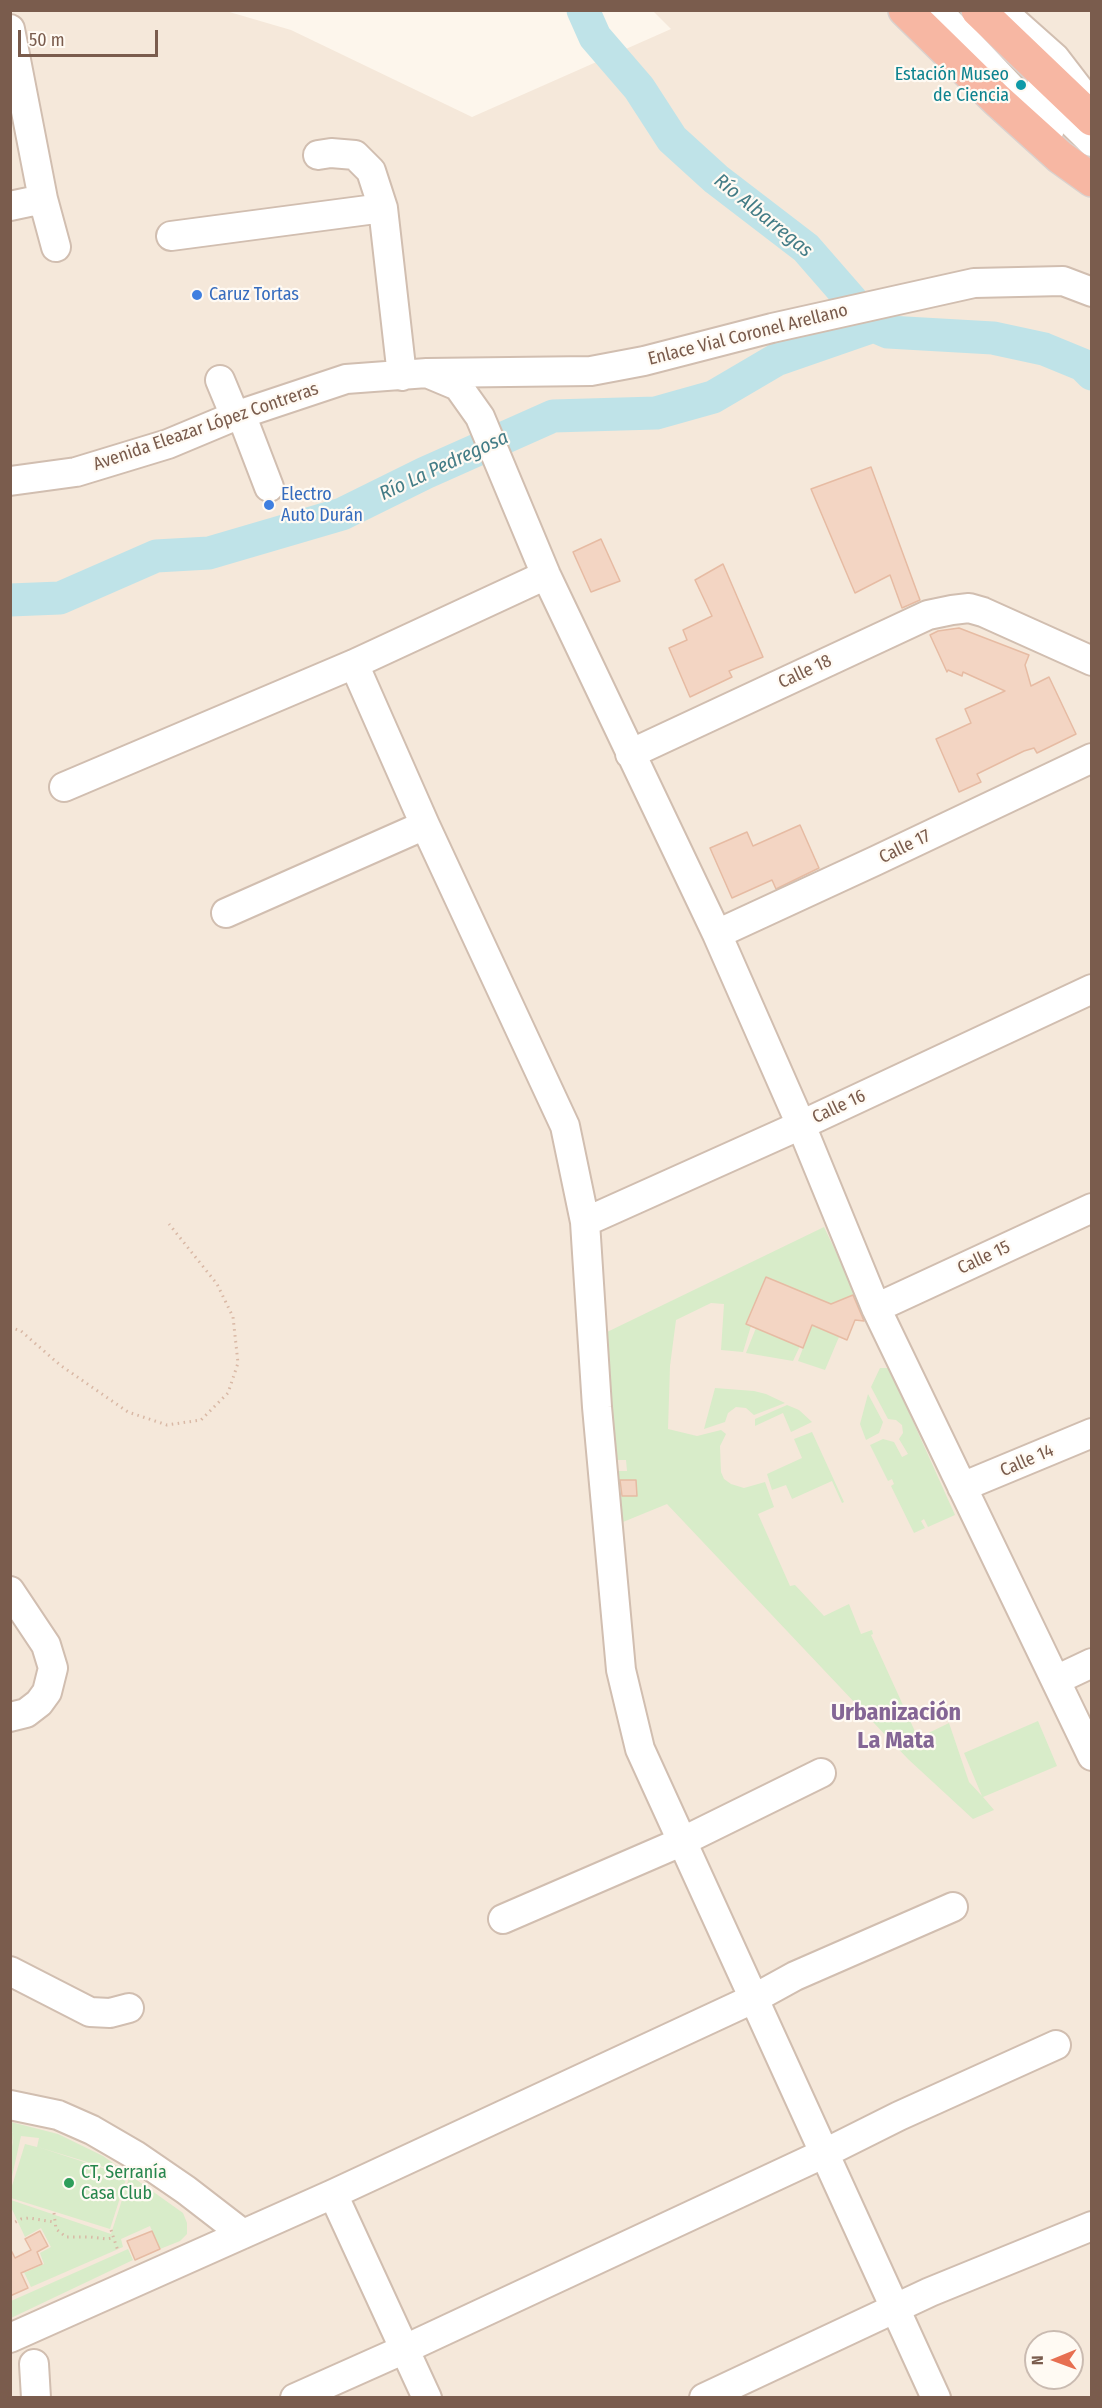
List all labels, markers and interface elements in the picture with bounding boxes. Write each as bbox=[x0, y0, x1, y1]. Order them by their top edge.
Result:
scale bar bbox=[21, 18, 160, 56]
text: 50 m bbox=[29, 29, 65, 51]
place label: Estación Museo de Ciencia bbox=[895, 64, 1009, 106]
marker: Estación Museo de Ciencia bbox=[1014, 78, 1028, 92]
water label: Río Albarregas bbox=[709, 169, 817, 263]
place label: Caruz Tortas bbox=[209, 284, 299, 306]
marker: Caruz Tortas bbox=[190, 288, 204, 302]
street label: Enlace Vial Coronel Arellano bbox=[646, 300, 850, 370]
street label: Avenida Eleazar López Contreras bbox=[90, 378, 322, 476]
water label: Río La Pedregosa bbox=[376, 426, 512, 506]
place label: Electro Auto Durán bbox=[281, 484, 363, 526]
marker: Electro Auto Durán bbox=[262, 498, 276, 512]
street label: Calle 18 bbox=[775, 650, 835, 694]
street label: Calle 17 bbox=[876, 825, 934, 869]
street label: Calle 16 bbox=[809, 1085, 869, 1129]
street label: Calle 15 bbox=[954, 1237, 1014, 1279]
street label: Calle 14 bbox=[997, 1440, 1057, 1482]
district label: Urbanización La Mata bbox=[831, 1699, 961, 1755]
place label: CT, Serranía Casa Club bbox=[81, 2162, 167, 2204]
marker: CT, Serranía Casa Club bbox=[62, 2176, 76, 2190]
north arrow bbox=[1024, 2330, 1084, 2390]
text: N bbox=[1028, 2355, 1047, 2365]

